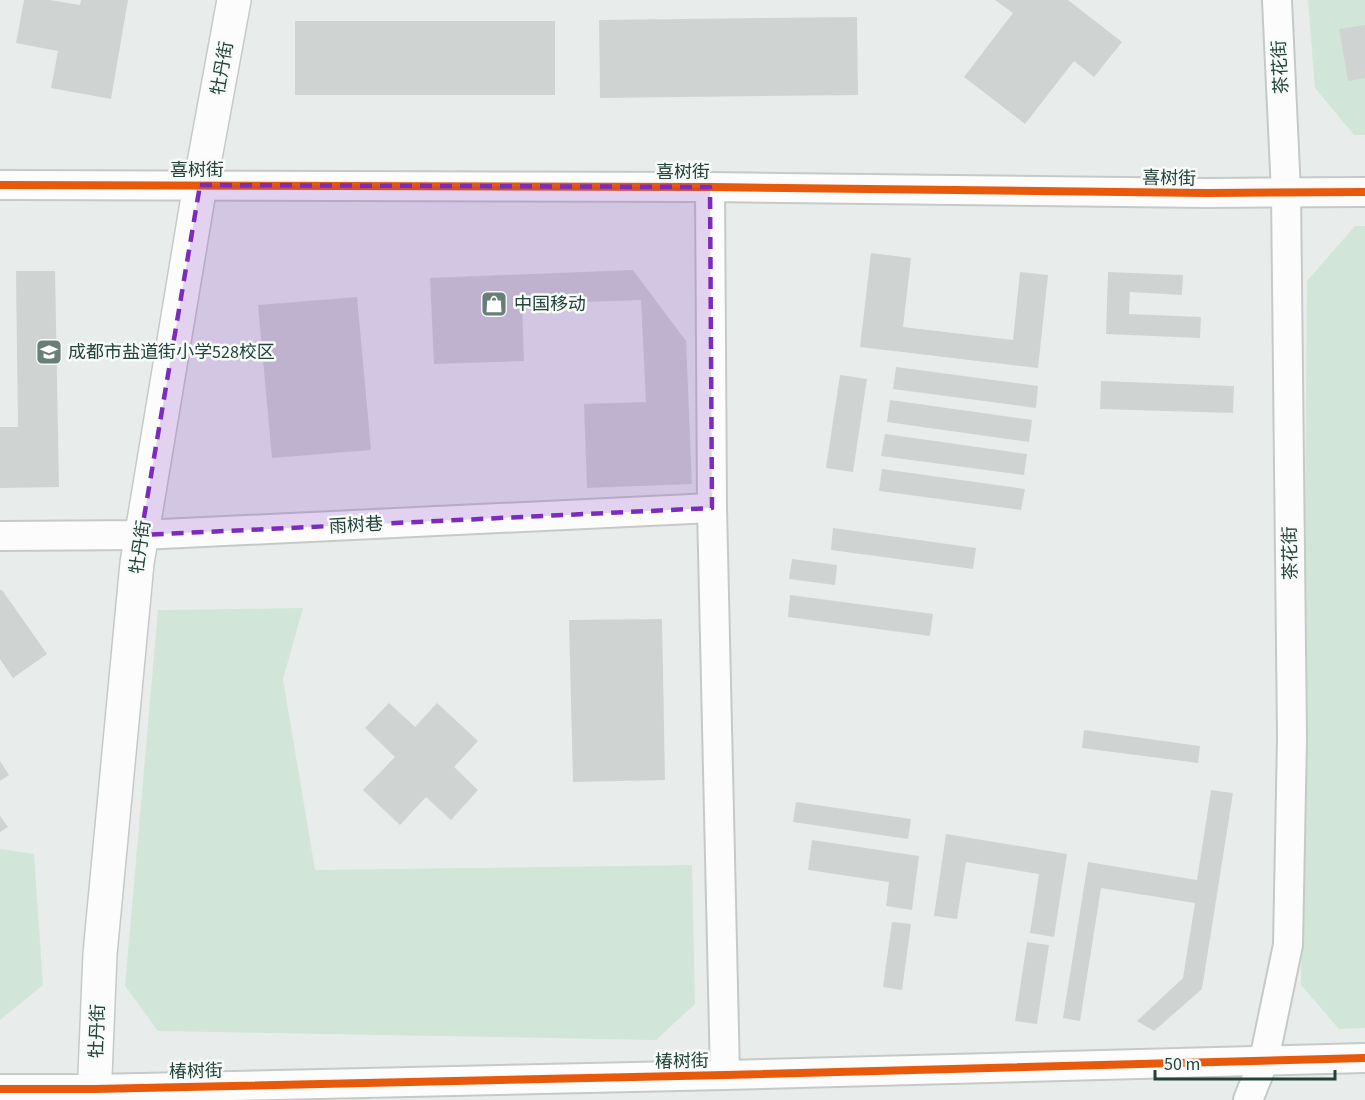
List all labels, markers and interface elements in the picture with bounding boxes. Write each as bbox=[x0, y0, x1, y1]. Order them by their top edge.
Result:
street label: 牡丹街 bbox=[205, 39, 239, 97]
street label: 茶花街 bbox=[1267, 39, 1294, 95]
street label: 喜树街 bbox=[170, 158, 224, 183]
street label: 喜树街 bbox=[656, 160, 710, 185]
street label: 喜树街 bbox=[1142, 166, 1196, 191]
shop icon: 中国移动 bbox=[479, 289, 509, 319]
place label: 中国移动 bbox=[514, 292, 586, 317]
school or university icon: 成都市盐道街小学528校区 bbox=[34, 337, 64, 367]
place label: 成都市盐道街小学528校区 bbox=[68, 340, 275, 365]
street label: 雨树巷 bbox=[328, 512, 384, 539]
street label: 牡丹街 bbox=[124, 519, 157, 576]
street label: 茶花街 bbox=[1278, 526, 1303, 580]
street label: 牡丹街 bbox=[84, 1004, 111, 1058]
scale bar bbox=[1155, 1043, 1335, 1081]
street label: 椿树街 bbox=[655, 1049, 709, 1074]
text: 50 m bbox=[1164, 1052, 1200, 1077]
street label: 椿树街 bbox=[169, 1059, 223, 1084]

